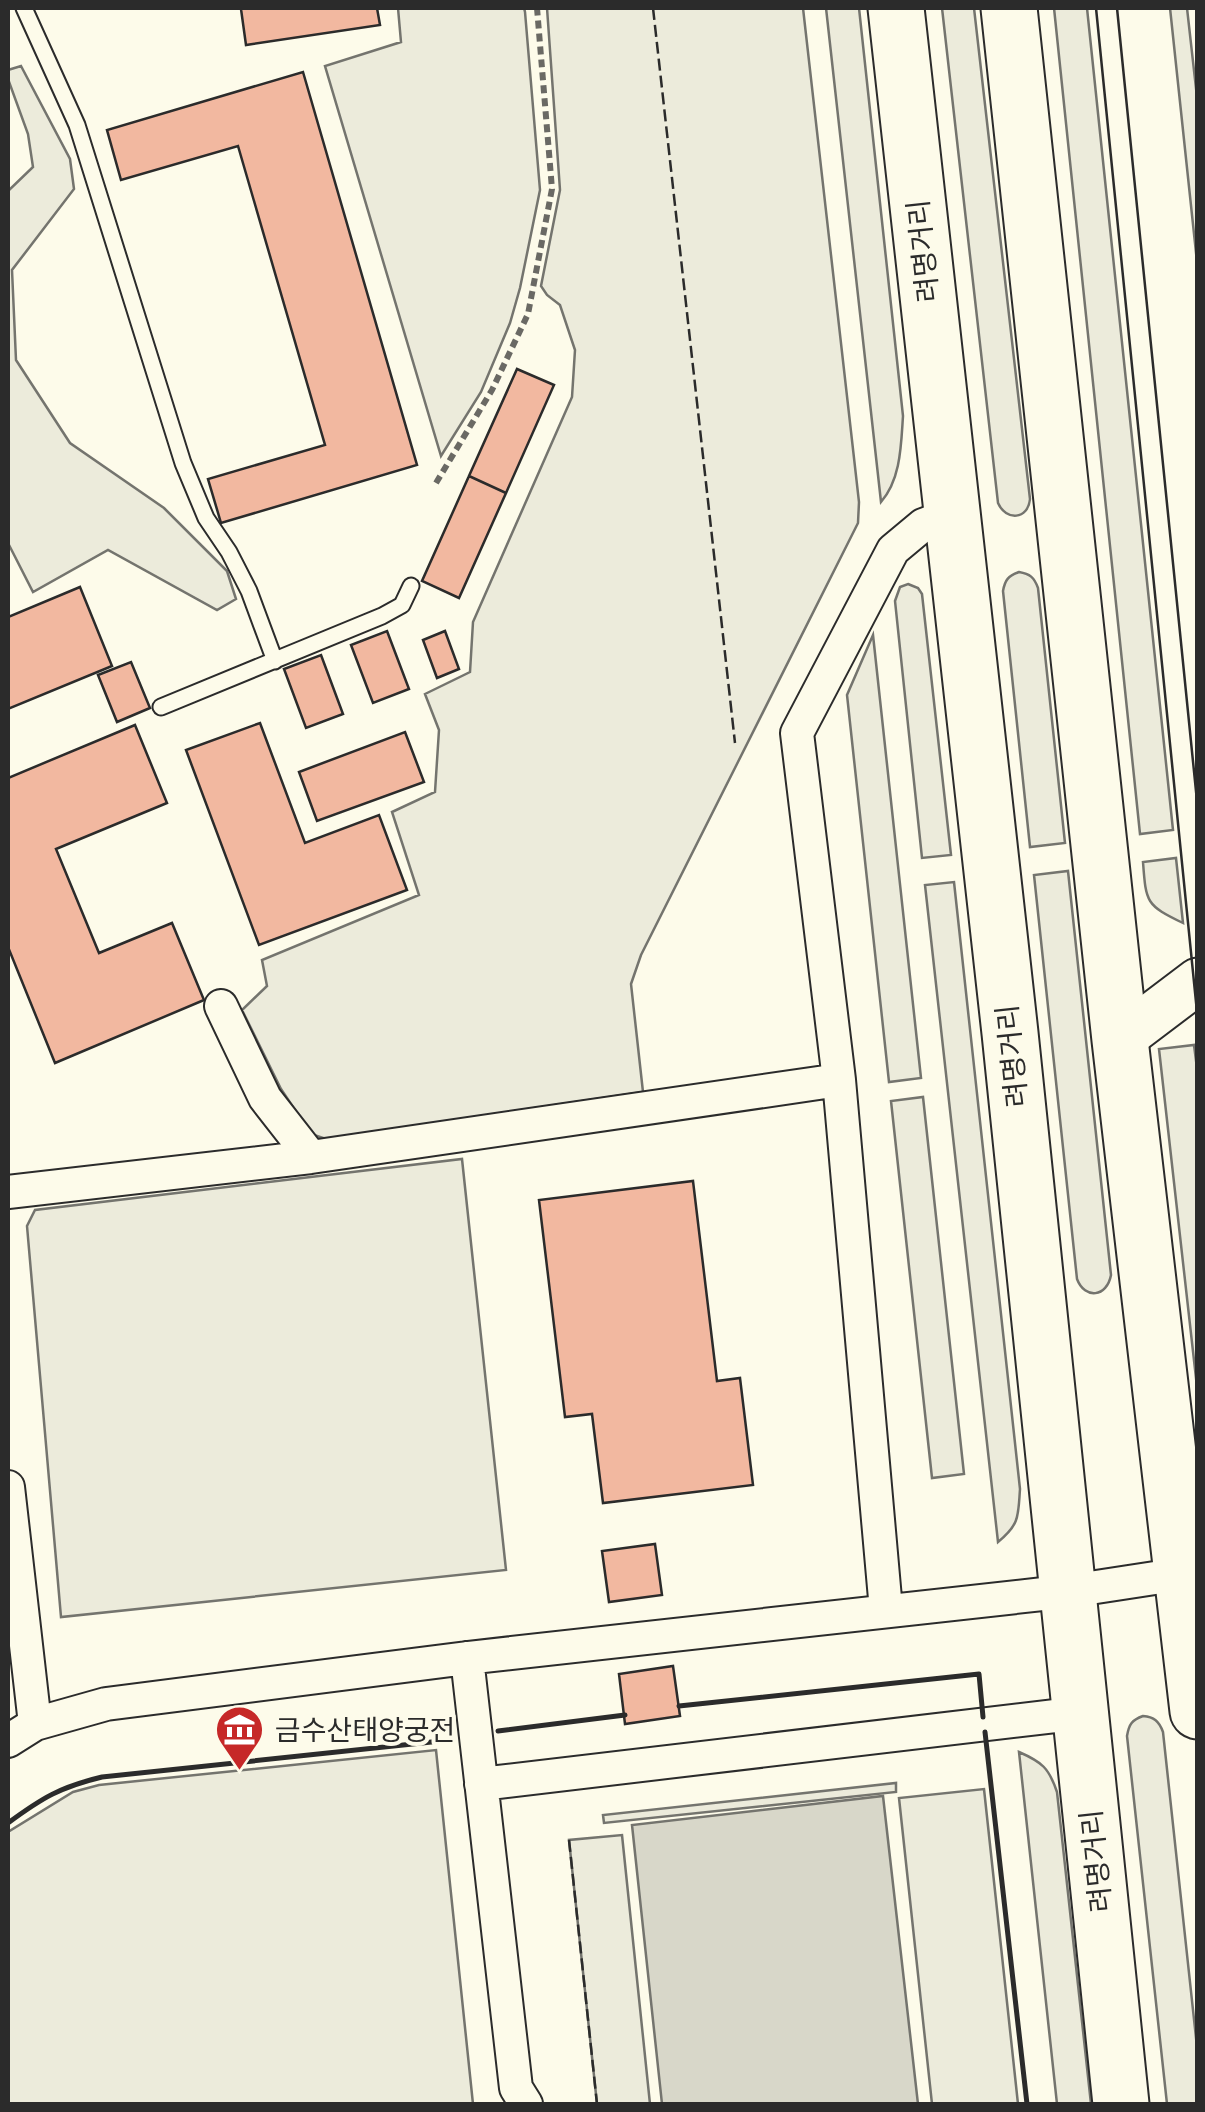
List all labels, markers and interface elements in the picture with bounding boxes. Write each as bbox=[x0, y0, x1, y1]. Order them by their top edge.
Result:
street label: 려명거리 bbox=[900, 198, 946, 304]
street label: 려명거리 bbox=[989, 1003, 1035, 1109]
museum icon: 금수산태양궁전 bbox=[214, 1704, 266, 1772]
place label: 금수산태양궁전 bbox=[275, 1712, 455, 1748]
street label: 려명거리 bbox=[1073, 1808, 1119, 1914]

